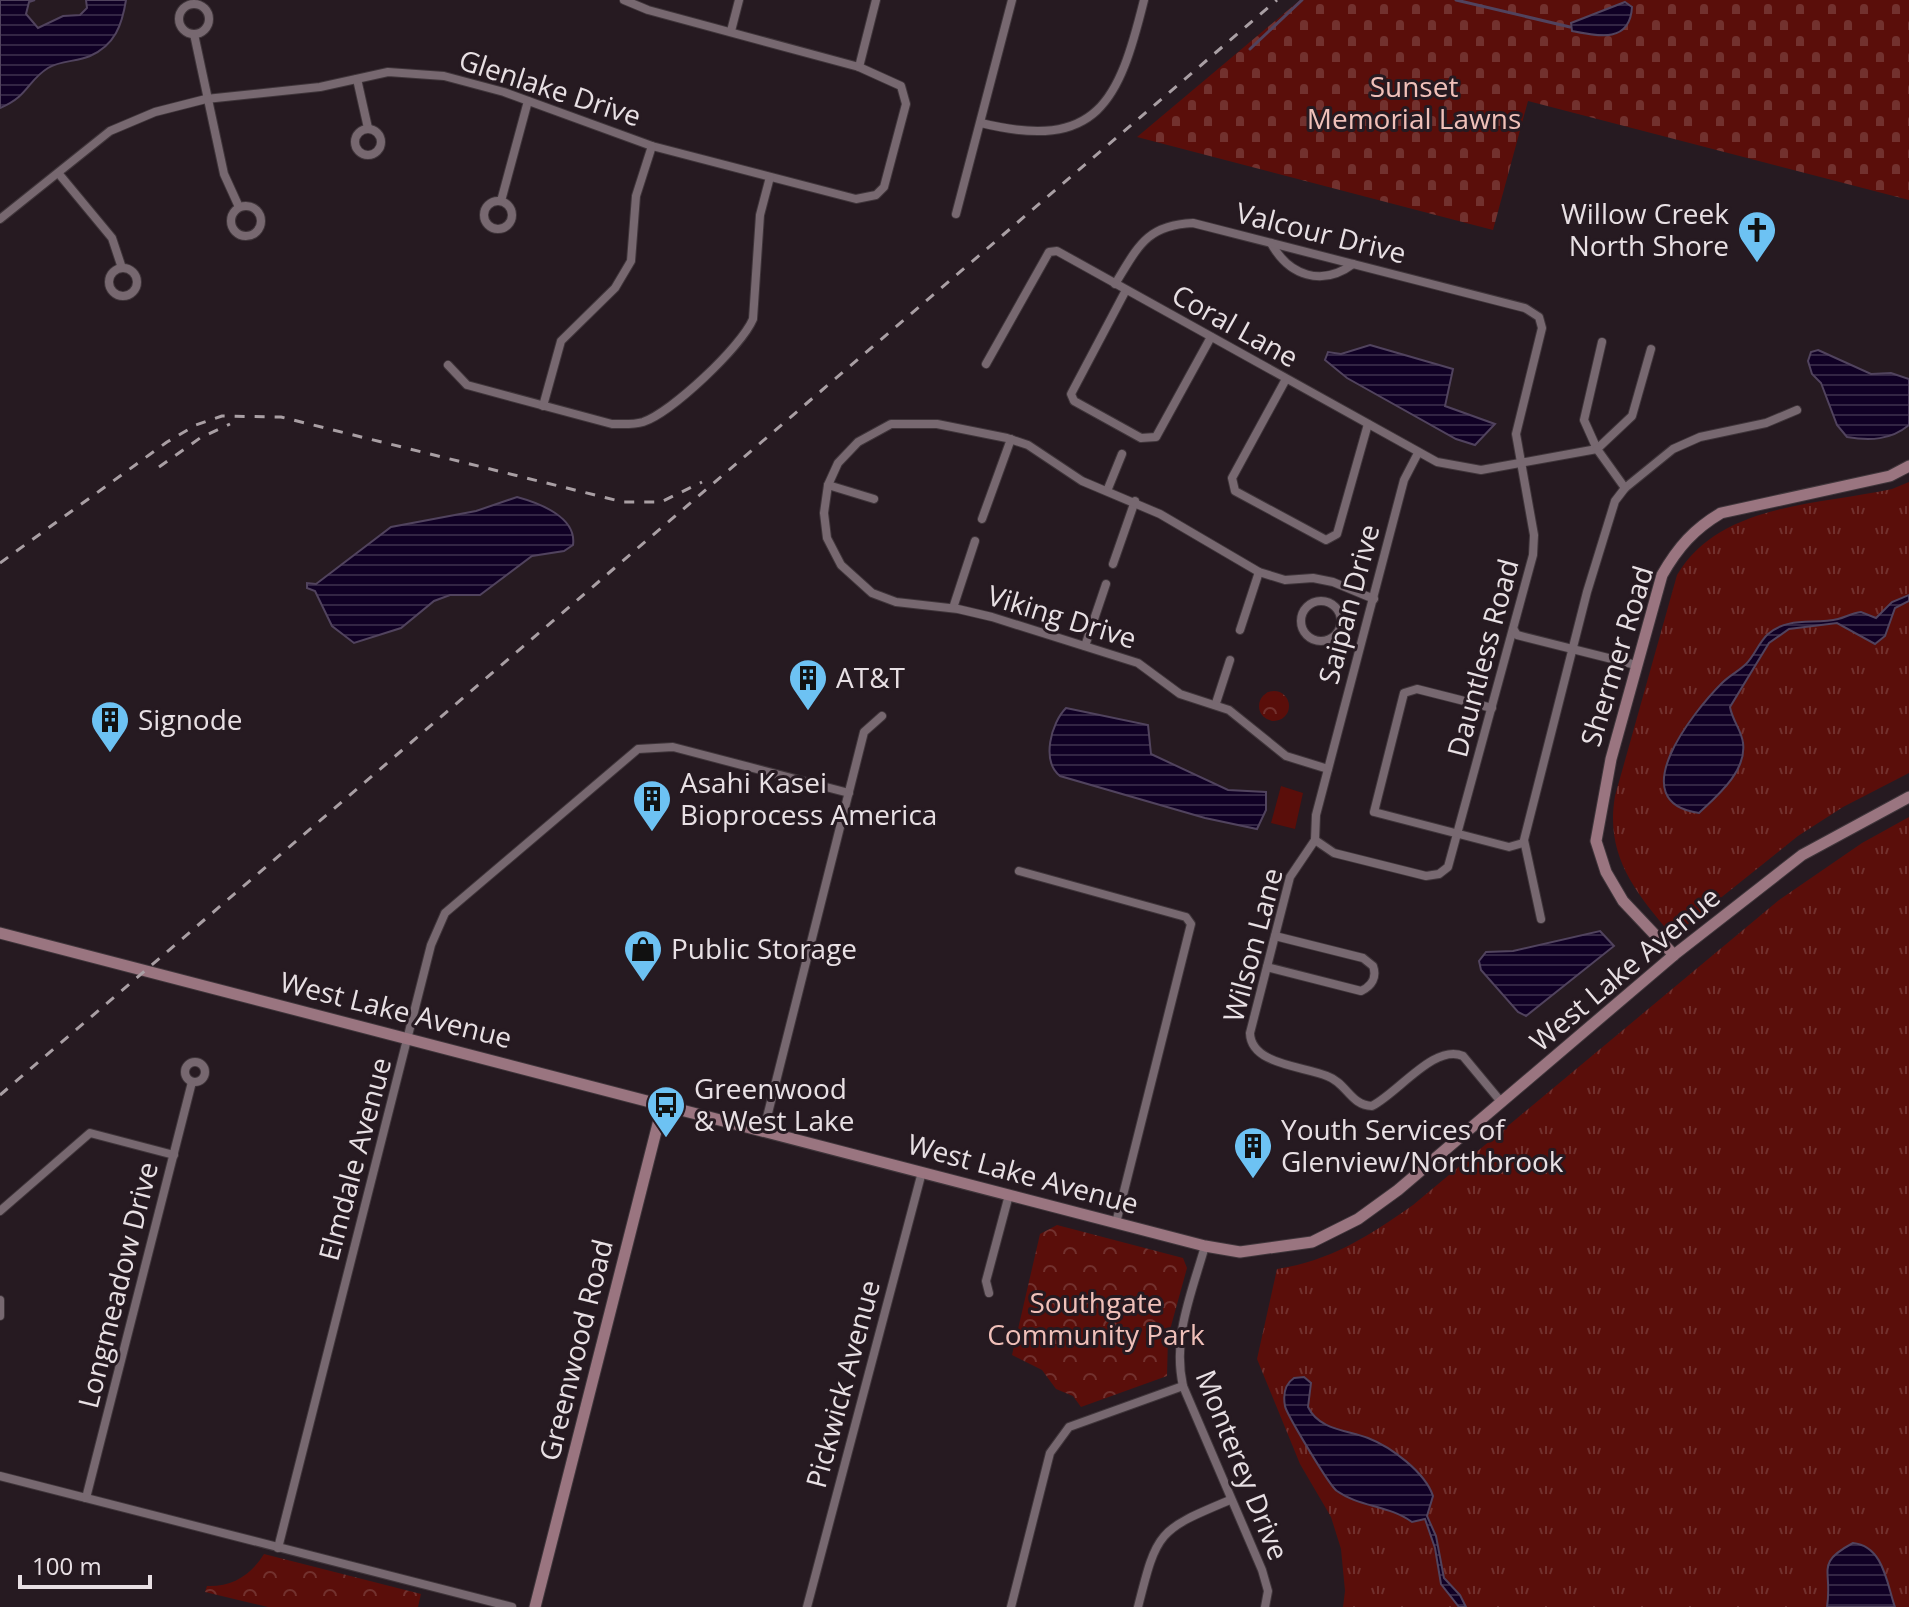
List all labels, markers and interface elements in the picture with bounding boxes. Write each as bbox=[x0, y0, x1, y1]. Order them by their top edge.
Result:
street label: Glenlake Drive bbox=[454, 40, 646, 134]
park label: Sunset Memorial Lawns bbox=[1307, 67, 1521, 137]
street label: Valcour Drive bbox=[1232, 193, 1410, 272]
place label: Willow Creek North Shore bbox=[1561, 194, 1729, 264]
church icon: Willow Creek North Shore bbox=[1736, 209, 1778, 264]
street label: Coral Lane bbox=[1166, 275, 1305, 375]
street label: Saipan Drive bbox=[1309, 520, 1388, 688]
street label: Dauntless Road bbox=[1437, 554, 1527, 761]
street label: Shermer Road bbox=[1571, 561, 1662, 751]
street label: Viking Drive bbox=[983, 575, 1141, 657]
building icon: AT&T bbox=[787, 657, 829, 712]
place label: AT&T bbox=[836, 658, 906, 696]
building icon: Signode bbox=[89, 699, 131, 754]
place label: Signode bbox=[138, 700, 243, 738]
place label: Asahi Kasei Bioprocess America bbox=[680, 763, 937, 833]
building icon: Asahi Kasei Bioprocess America bbox=[631, 778, 673, 833]
street label: Wilson Lane bbox=[1213, 864, 1291, 1026]
street label: West Lake Avenue bbox=[1521, 877, 1728, 1059]
shop icon: Public Storage bbox=[622, 928, 664, 983]
place label: Public Storage bbox=[671, 929, 857, 967]
street label: West Lake Avenue bbox=[276, 962, 516, 1056]
street label: Elmdale Avenue bbox=[309, 1053, 399, 1264]
place label: Greenwood & West Lake bbox=[694, 1069, 854, 1139]
bus stop icon: Greenwood & West Lake bbox=[645, 1084, 687, 1139]
place label: Youth Services of Glenview/Northbrook bbox=[1281, 1110, 1564, 1180]
street label: West Lake Avenue bbox=[904, 1124, 1143, 1222]
building icon: Youth Services of Glenview/Northbrook bbox=[1232, 1125, 1274, 1180]
street label: Longmeadow Drive bbox=[68, 1158, 166, 1412]
street label: Greenwood Road bbox=[529, 1235, 621, 1464]
street label: Pickwick Avenue bbox=[796, 1276, 888, 1492]
park label: Southgate Community Park bbox=[987, 1283, 1205, 1353]
street label: Monterey Drive bbox=[1187, 1364, 1298, 1565]
scale bar bbox=[20, 1539, 150, 1589]
text: 100 m bbox=[32, 1549, 102, 1582]

